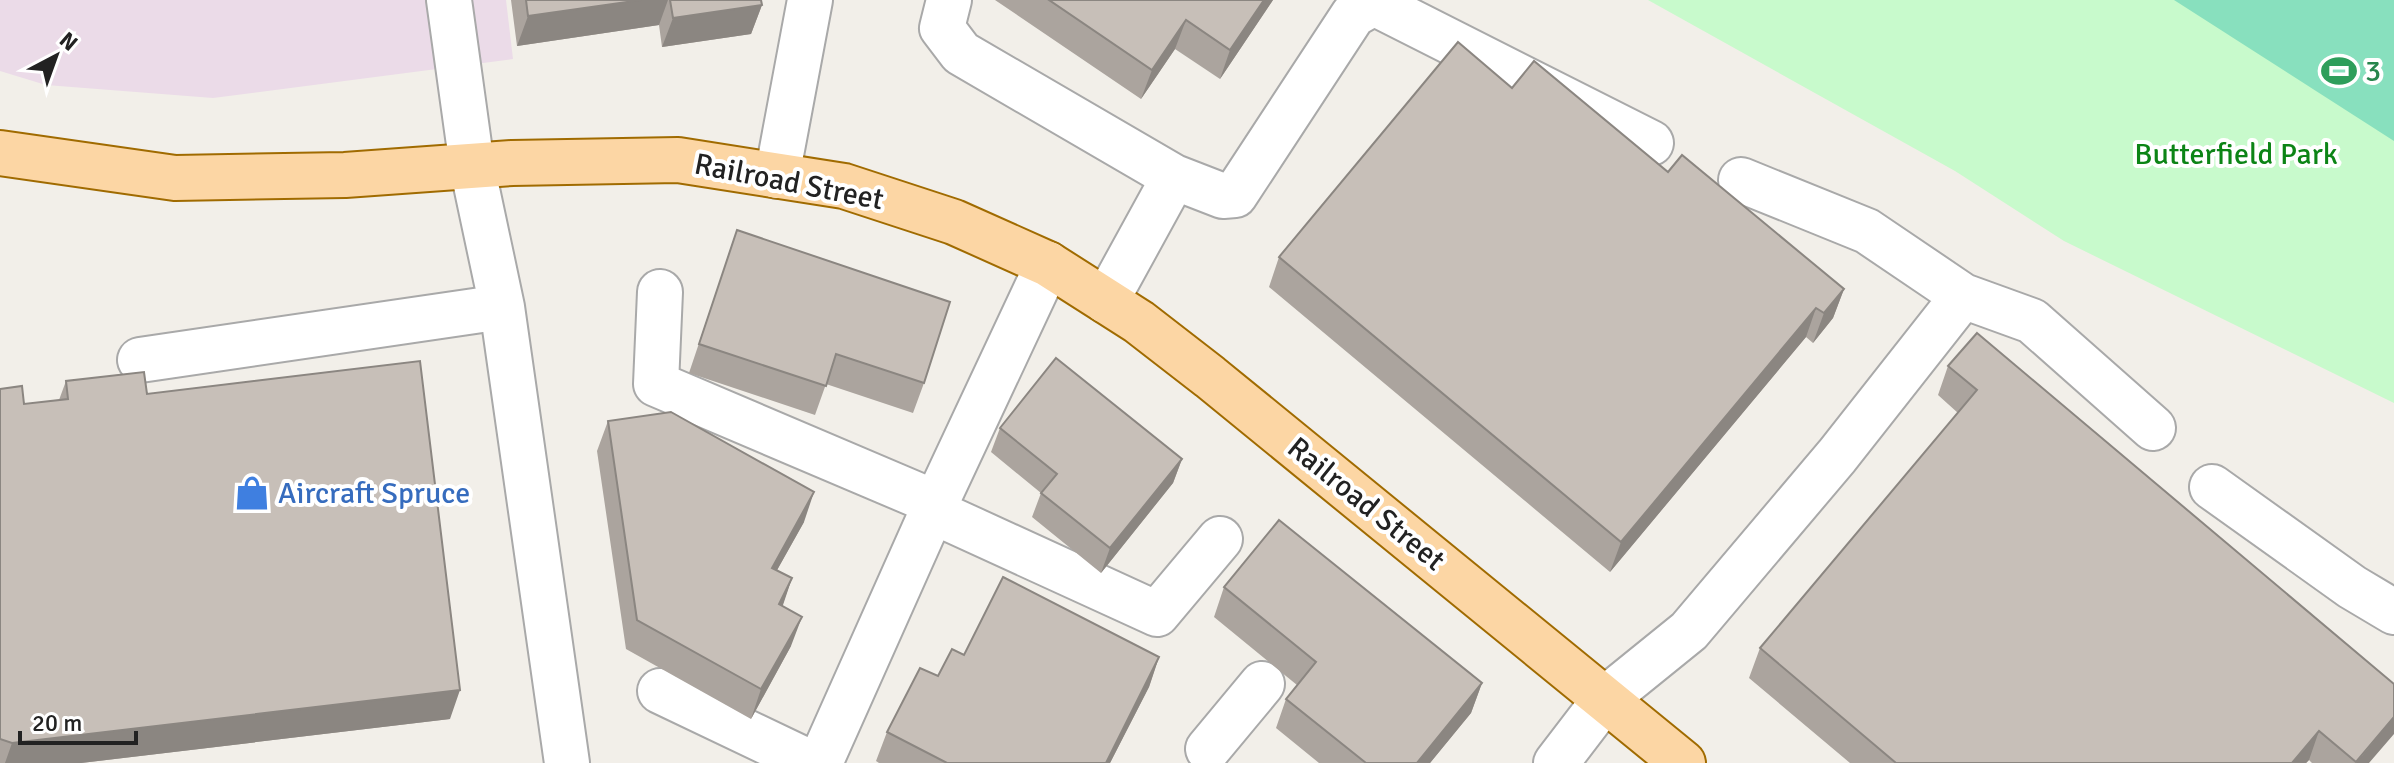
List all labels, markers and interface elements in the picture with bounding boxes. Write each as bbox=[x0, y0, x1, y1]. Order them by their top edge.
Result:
north arrow bbox=[16, 16, 96, 96]
text: N bbox=[54, 26, 83, 56]
sports icon: 3 bbox=[2320, 52, 2358, 90]
place label: 3 bbox=[2365, 53, 2381, 90]
park label: Butterfield Park bbox=[2134, 136, 2338, 173]
street label: Railroad Street bbox=[691, 146, 887, 218]
street label: Railroad Street bbox=[1280, 429, 1452, 579]
shop icon: Aircraft Spruce bbox=[233, 474, 271, 512]
place label: Aircraft Spruce bbox=[278, 475, 470, 512]
scale bar bbox=[20, 695, 136, 745]
text: 20 m bbox=[32, 708, 82, 738]

